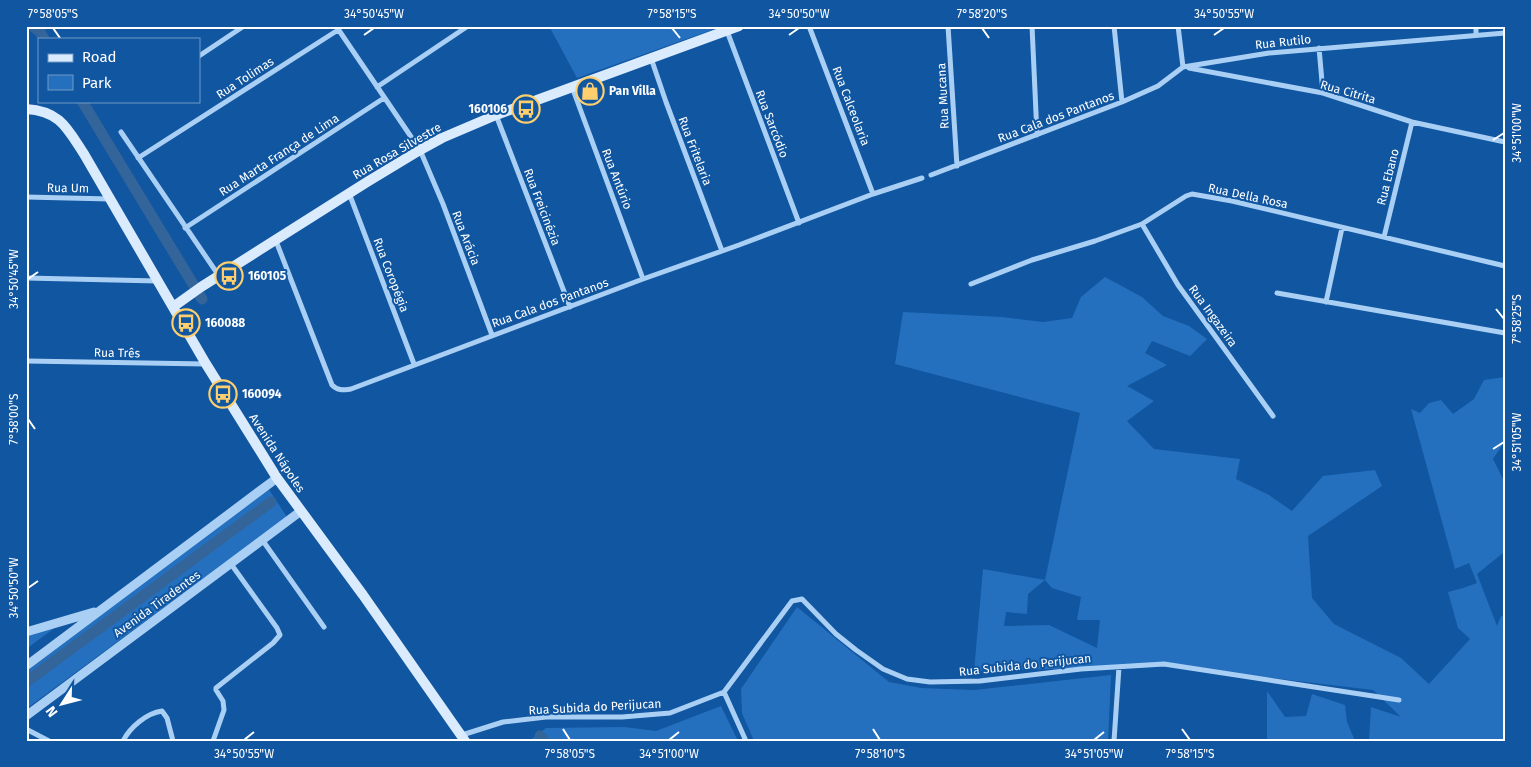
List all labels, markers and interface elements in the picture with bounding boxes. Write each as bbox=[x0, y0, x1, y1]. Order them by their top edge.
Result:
text: 7°58'05"S bbox=[28, 7, 79, 21]
text: 34°50'45"W bbox=[344, 7, 404, 21]
text: 7°58'15"S bbox=[648, 7, 697, 21]
text: 34°50'50"W bbox=[768, 7, 830, 21]
text: 7°58'20"S bbox=[957, 7, 1008, 21]
text: 34°50'55"W bbox=[1194, 7, 1254, 21]
street label: Rua Rutilo bbox=[1254, 32, 1312, 52]
legend bbox=[38, 38, 200, 102]
text: Road bbox=[82, 48, 117, 66]
street label: Rua Tolimas bbox=[214, 54, 277, 102]
street label: Rua Mucana bbox=[934, 63, 952, 129]
street label: Rua Calceolaria bbox=[829, 64, 873, 148]
text: Park bbox=[82, 74, 112, 92]
shop icon: Pan Villa bbox=[575, 76, 605, 106]
street label: Rua Citrita bbox=[1319, 77, 1377, 107]
place label: Pan Villa bbox=[609, 84, 656, 98]
street label: Rua Sarcódio bbox=[753, 88, 791, 160]
street label: Rua Cala dos Pantanos bbox=[996, 88, 1116, 146]
bus stop icon: 160106 bbox=[511, 94, 541, 124]
place label: 160106 bbox=[469, 102, 507, 116]
text: 34°51'00"W bbox=[1510, 103, 1524, 163]
street label: Rua Marta França de Lima bbox=[216, 111, 342, 199]
street label: Rua Fritelaria bbox=[675, 115, 715, 187]
street label: Rua Rosa Silvestre bbox=[350, 120, 444, 182]
street label: Rua Antúrio bbox=[599, 147, 635, 211]
street label: Rua Ebano bbox=[1374, 147, 1402, 207]
street label: Rua Freicinézia bbox=[521, 166, 563, 248]
street label: Rua Um bbox=[47, 181, 89, 195]
street label: Rua Della Rosa bbox=[1207, 181, 1289, 211]
street label: Rua Arácia bbox=[449, 209, 483, 267]
street label: Rua Coropégia bbox=[370, 236, 412, 314]
text: 34°50'45"W bbox=[7, 249, 21, 309]
bus stop icon: 160105 bbox=[214, 261, 244, 291]
place label: 160105 bbox=[248, 269, 287, 283]
street label: Rua Cala dos Pantanos bbox=[490, 275, 611, 331]
street label: Rua Ingazeira bbox=[1186, 282, 1240, 350]
text: 7°58'25"S bbox=[1510, 294, 1524, 344]
bus stop icon: 160088 bbox=[171, 308, 201, 338]
place label: 160088 bbox=[205, 316, 245, 330]
street label: Rua Três bbox=[94, 346, 141, 360]
bus stop icon: 160094 bbox=[208, 379, 238, 409]
place label: 160094 bbox=[242, 387, 282, 401]
text: 7°58'00"S bbox=[7, 393, 21, 445]
street label: Avenida Nápoles bbox=[246, 411, 308, 495]
text: 34°51'05"W bbox=[1510, 413, 1524, 471]
text: 34°50'50"W bbox=[7, 557, 21, 619]
street label: Avenida Tiradentes bbox=[111, 568, 203, 640]
street label: Rua Subida do Perijucan bbox=[958, 651, 1092, 679]
north arrow bbox=[38, 680, 88, 730]
street label: Rua Subida do Perijucan bbox=[528, 697, 662, 717]
text: N bbox=[42, 703, 61, 720]
text: 34°50'55"W bbox=[214, 747, 274, 761]
text: 7°58'05"S bbox=[545, 747, 596, 761]
text: 34°51'00"W bbox=[639, 747, 699, 761]
text: 7°58'10"S bbox=[855, 747, 905, 761]
text: 34°51'05"W bbox=[1065, 747, 1123, 761]
text: 7°58'15"S bbox=[1166, 747, 1215, 761]

